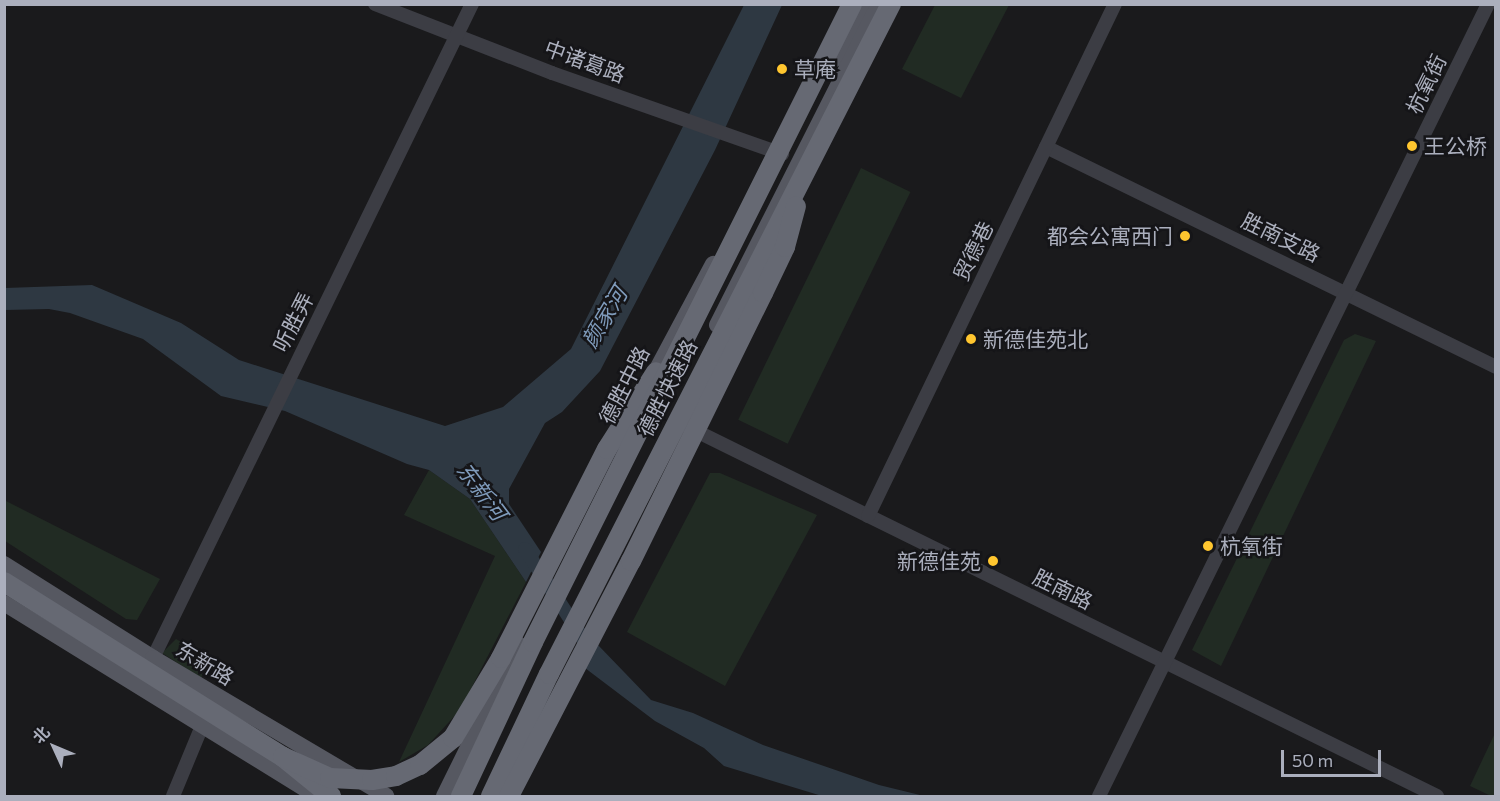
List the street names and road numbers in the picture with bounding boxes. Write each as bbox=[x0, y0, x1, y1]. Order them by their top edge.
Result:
street label: 中诸葛路 bbox=[541, 35, 629, 87]
street label: 杭氧街 bbox=[1401, 50, 1451, 118]
street label: 胜南支路 bbox=[1238, 207, 1324, 267]
street label: 贸德巷 bbox=[948, 217, 998, 285]
street label: 听胜弄 bbox=[267, 288, 319, 356]
street label: 德胜快速路 bbox=[632, 336, 702, 440]
street label: 德胜中路 bbox=[594, 342, 654, 428]
street label: 胜南路 bbox=[1029, 564, 1097, 614]
street label: 东新路 bbox=[172, 636, 238, 690]

